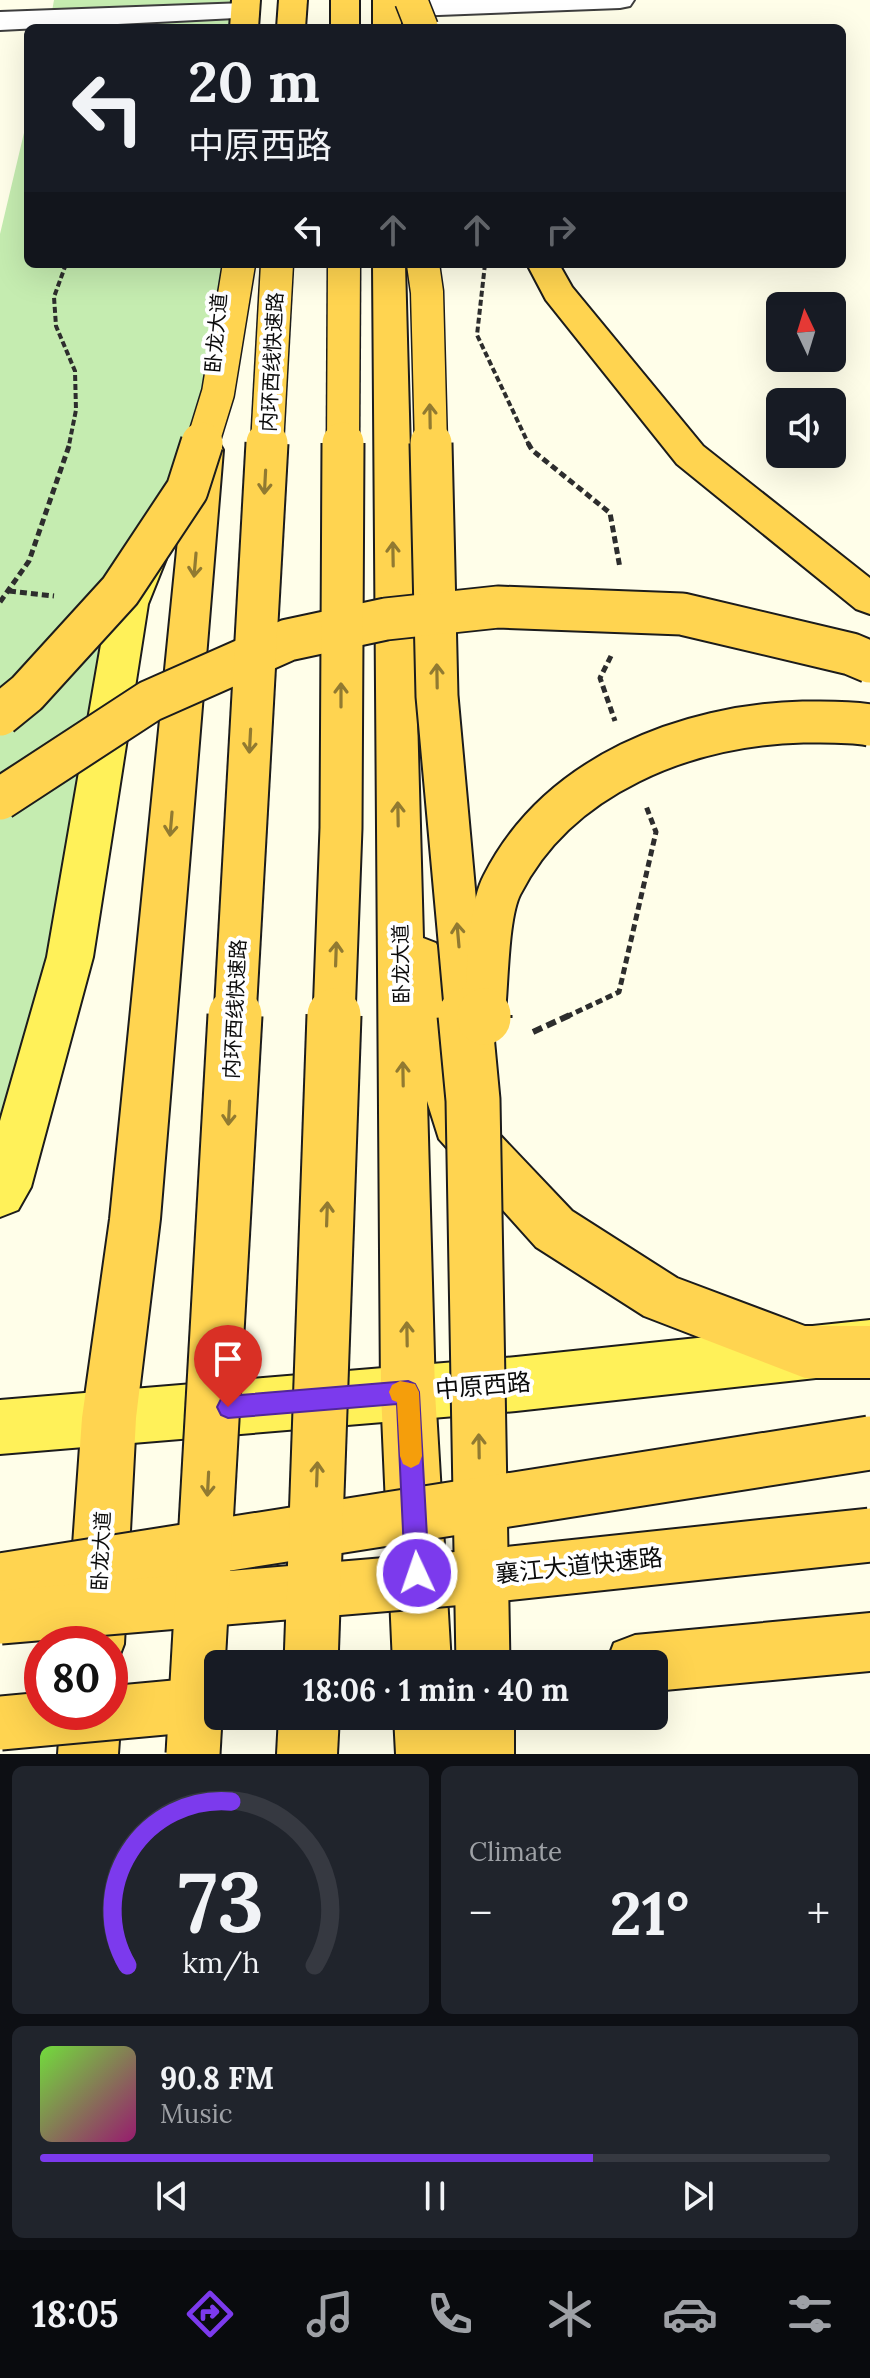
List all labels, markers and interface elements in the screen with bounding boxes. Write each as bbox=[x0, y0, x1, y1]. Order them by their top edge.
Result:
text: 20 m bbox=[188, 46, 320, 117]
icon: left bbox=[56, 56, 160, 160]
text: 中原西路 bbox=[188, 122, 332, 168]
icon: left bbox=[287, 208, 331, 252]
icon: ahead bbox=[371, 208, 415, 252]
icon: ahead bbox=[455, 208, 499, 252]
icon: right bbox=[539, 208, 583, 252]
street label: 内环西线快速路 bbox=[255, 291, 288, 433]
street label: 卧龙大道 bbox=[200, 292, 231, 374]
north arrow bbox=[766, 292, 846, 372]
map controls bbox=[766, 292, 846, 468]
button: sound bbox=[766, 388, 846, 468]
one-way arrow bbox=[422, 403, 437, 430]
one-way arrow bbox=[257, 468, 272, 495]
one-way arrow bbox=[385, 541, 401, 568]
one-way arrow bbox=[187, 551, 202, 578]
one-way arrow bbox=[429, 663, 444, 690]
one-way arrow bbox=[333, 682, 349, 709]
one-way arrow bbox=[242, 727, 257, 754]
one-way arrow bbox=[391, 801, 406, 828]
one-way arrow bbox=[163, 810, 178, 837]
one-way arrow bbox=[451, 922, 466, 949]
street label: 卧龙大道 bbox=[387, 924, 414, 1004]
street label: 内环西线快速路 bbox=[218, 938, 251, 1080]
one-way arrow bbox=[329, 941, 344, 968]
one-way arrow bbox=[395, 1061, 410, 1088]
one-way arrow bbox=[221, 1099, 236, 1126]
one-way arrow bbox=[319, 1201, 334, 1228]
one-way arrow bbox=[399, 1321, 415, 1348]
pin bbox=[194, 1325, 262, 1407]
icon: arrive bbox=[206, 1337, 250, 1381]
street label: 中原西路 bbox=[434, 1366, 532, 1405]
one-way arrow bbox=[471, 1433, 487, 1460]
one-way arrow bbox=[310, 1461, 325, 1488]
one-way arrow bbox=[200, 1470, 215, 1497]
street label: 卧龙大道 bbox=[86, 1510, 115, 1592]
position arrow bbox=[375, 1531, 459, 1615]
street label: 襄江大道快速路 bbox=[494, 1541, 664, 1590]
speed limit sign: 80 bbox=[24, 1626, 128, 1730]
text: 18:06 · 1 min · 40 m bbox=[303, 1671, 569, 1709]
text: Climate bbox=[469, 1835, 562, 1868]
text: 73 bbox=[178, 1848, 263, 1955]
text: 21° bbox=[610, 1875, 689, 1951]
text: − bbox=[469, 1885, 492, 1941]
text: + bbox=[807, 1885, 830, 1941]
text: km/h bbox=[182, 1944, 259, 1981]
text: 90.8 FM bbox=[160, 2059, 274, 2097]
text: Music bbox=[160, 2097, 233, 2130]
icon: previous bbox=[150, 2174, 194, 2218]
icon: pause bbox=[413, 2174, 457, 2218]
icon: next bbox=[676, 2174, 720, 2218]
icon: directions bbox=[182, 2286, 238, 2342]
icon: music bbox=[302, 2286, 358, 2342]
icon: phone bbox=[422, 2286, 478, 2342]
icon: climate bbox=[542, 2286, 598, 2342]
icon: car bbox=[662, 2286, 718, 2342]
icon: filters bbox=[782, 2286, 838, 2342]
text: 18:05 bbox=[32, 2291, 119, 2337]

